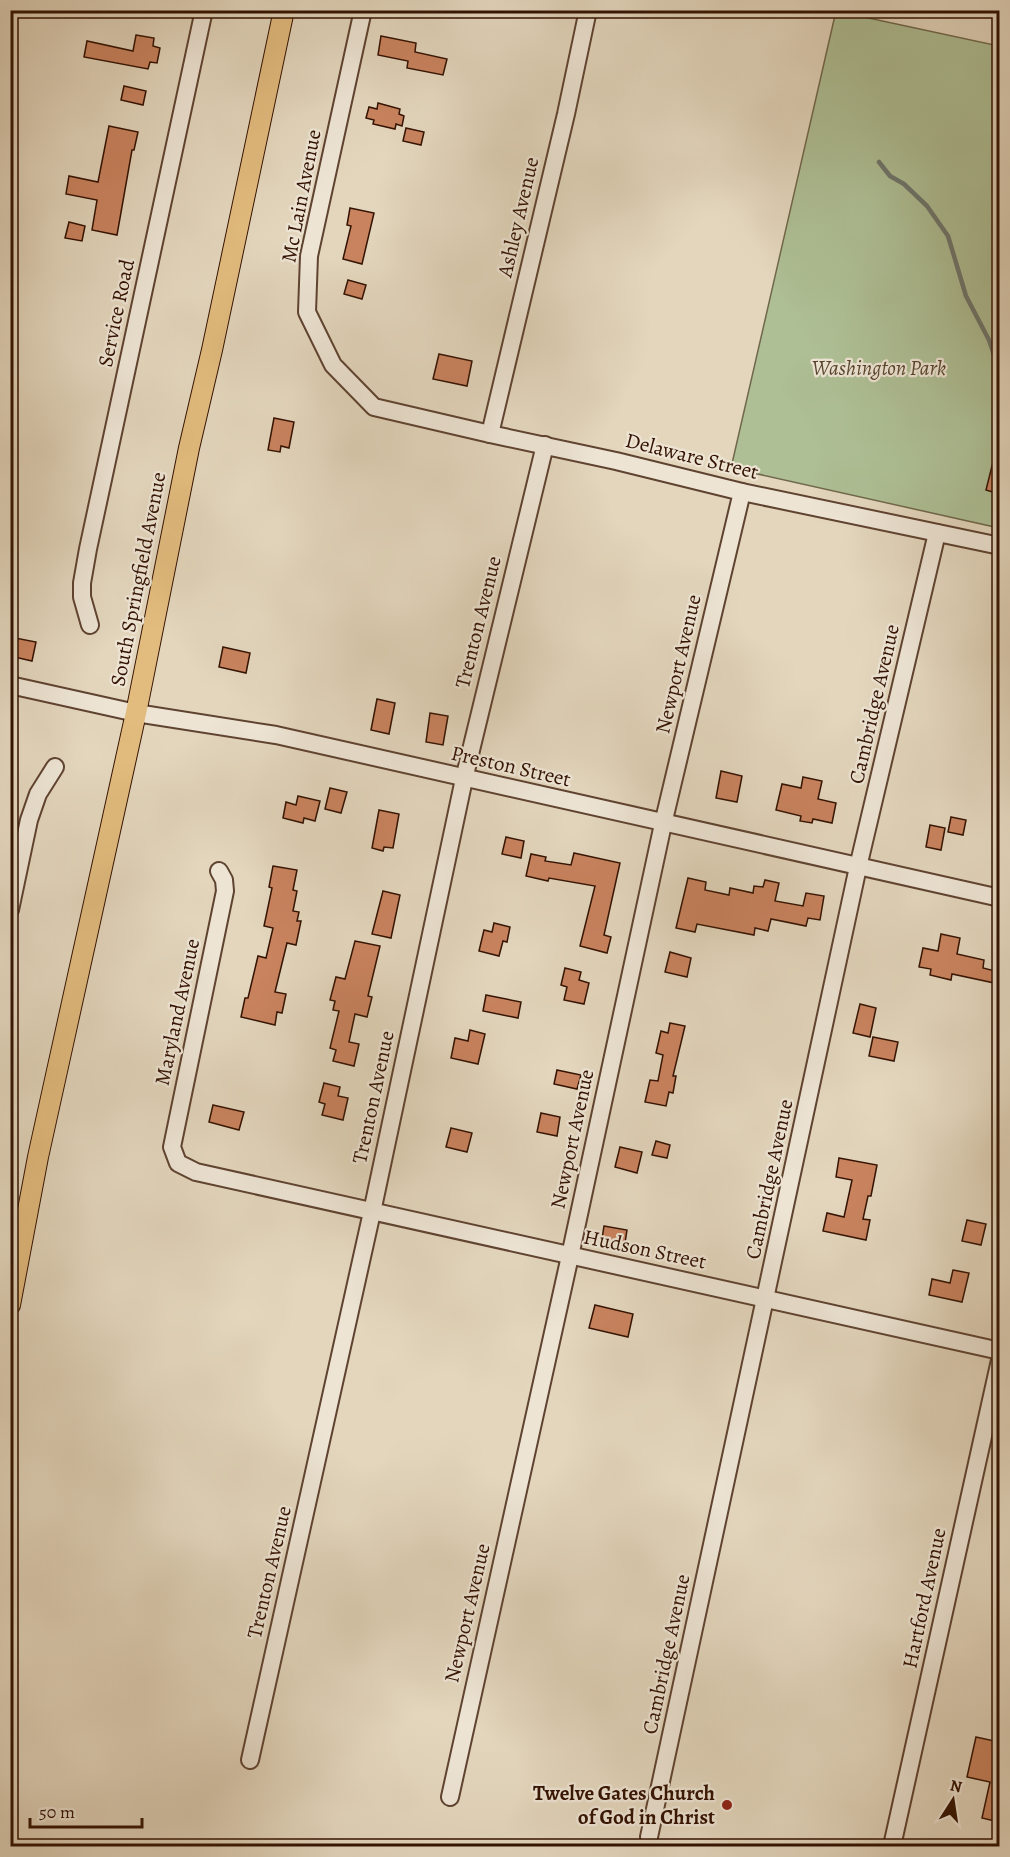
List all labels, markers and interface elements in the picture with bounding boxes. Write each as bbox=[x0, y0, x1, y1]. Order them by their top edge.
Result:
street label: Mc Lain Avenue bbox=[274, 127, 328, 265]
street label: Ashley Avenue bbox=[490, 154, 545, 281]
street label: Service Road bbox=[91, 256, 141, 370]
park label: Washington Park bbox=[812, 354, 946, 382]
street label: Delaware Street bbox=[623, 426, 761, 486]
street label: South Springfield Avenue bbox=[103, 469, 173, 689]
street label: Trenton Avenue bbox=[448, 553, 508, 691]
street label: Newport Avenue bbox=[648, 592, 708, 736]
street label: Cambridge Avenue bbox=[842, 621, 906, 787]
street label: Preston Street bbox=[449, 739, 574, 793]
street label: Maryland Avenue bbox=[148, 936, 206, 1088]
street label: Trenton Avenue bbox=[345, 1028, 401, 1166]
street label: Newport Avenue bbox=[544, 1067, 600, 1211]
street label: Cambridge Avenue bbox=[738, 1096, 800, 1262]
street label: Hudson Street bbox=[581, 1222, 709, 1276]
street label: Trenton Avenue bbox=[240, 1503, 298, 1641]
street label: Hartford Avenue bbox=[895, 1525, 953, 1671]
street label: Newport Avenue bbox=[437, 1541, 497, 1685]
street label: Cambridge Avenue bbox=[635, 1571, 697, 1737]
north arrow bbox=[923, 1770, 983, 1830]
text: N bbox=[948, 1774, 964, 1798]
place label: Twelve Gates Church of God in Christ bbox=[533, 1779, 715, 1831]
scale bar bbox=[30, 1791, 142, 1829]
marker: Twelve Gates Church of God in Christ bbox=[720, 1798, 734, 1812]
text: 50 m bbox=[39, 1800, 75, 1824]

